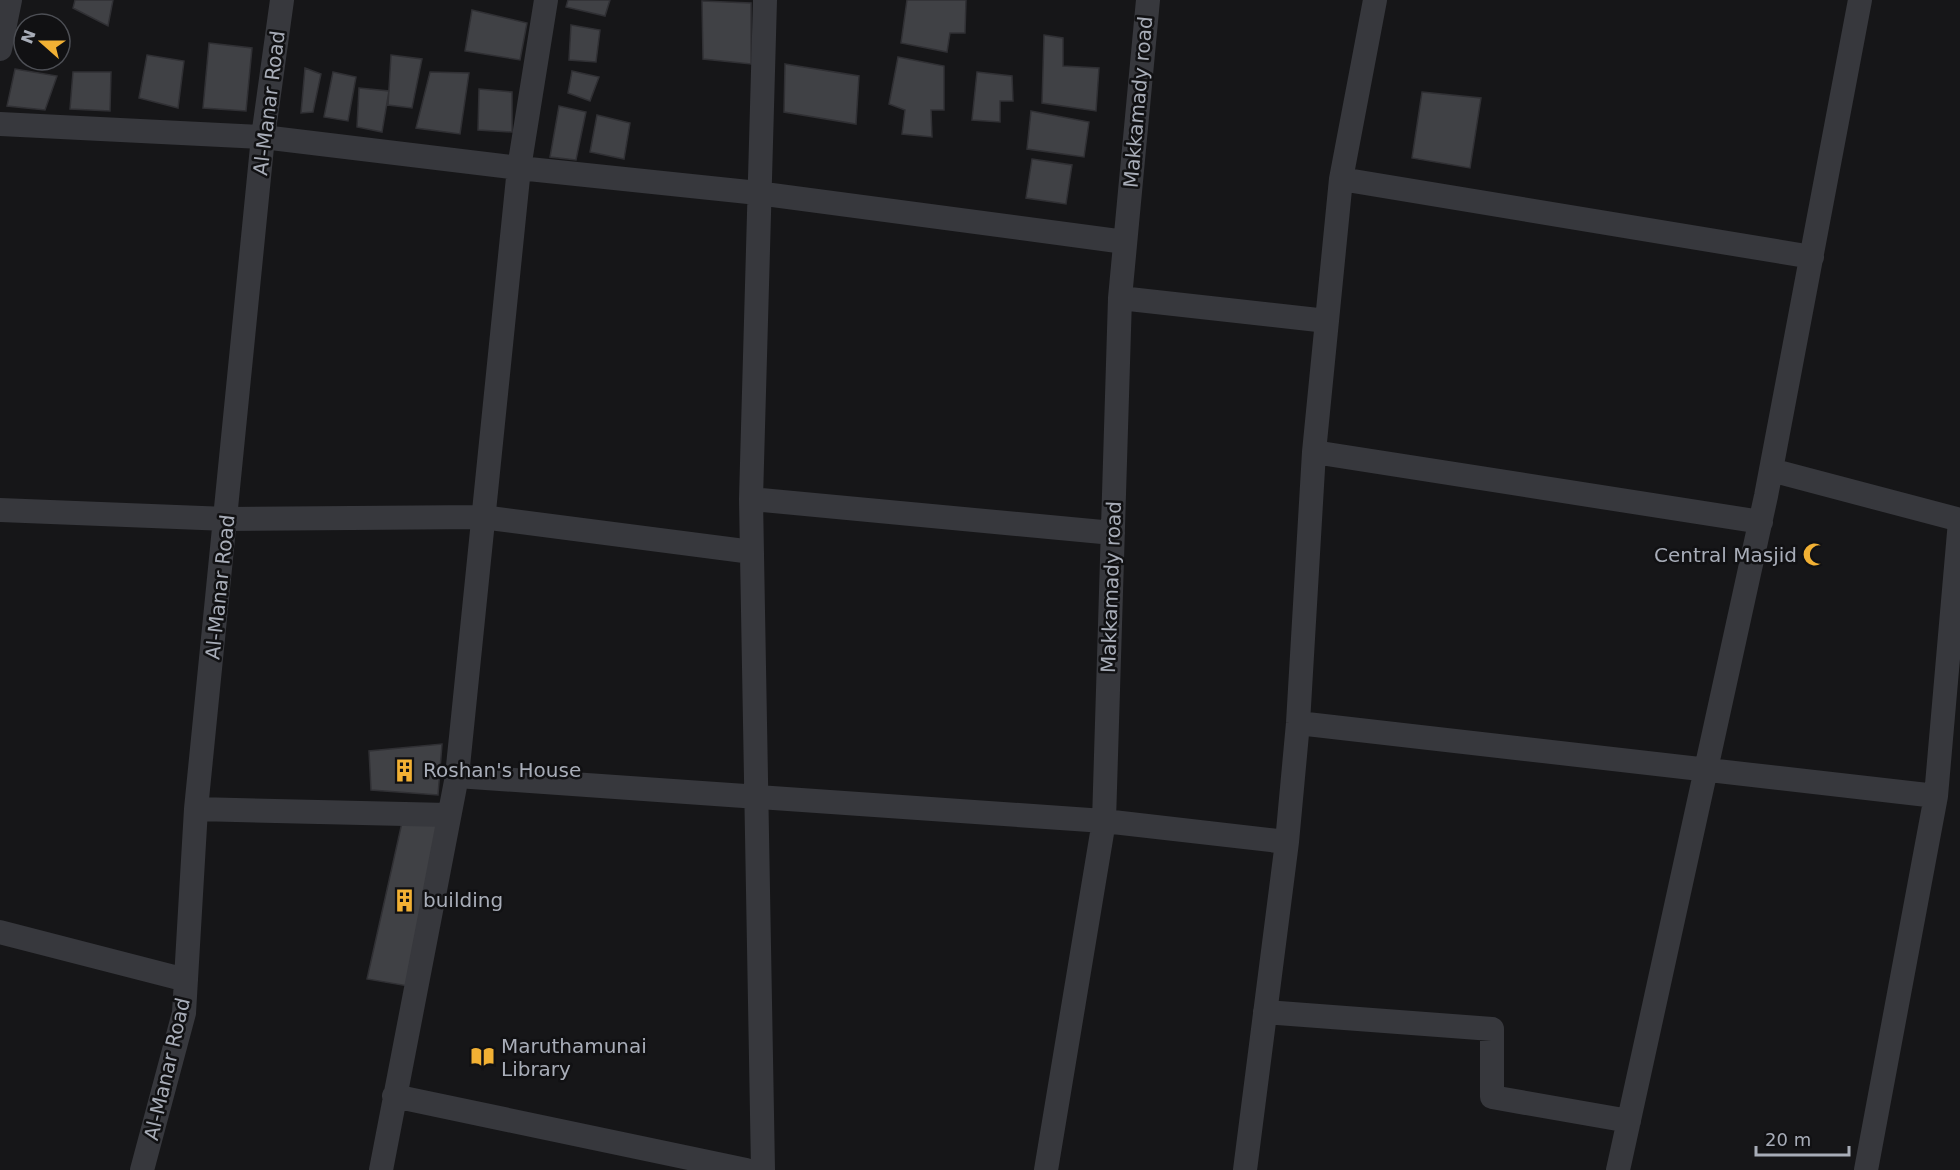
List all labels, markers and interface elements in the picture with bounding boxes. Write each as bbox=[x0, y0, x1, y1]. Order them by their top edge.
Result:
north arrow bbox=[12, 12, 72, 72]
street label: Makkamady road bbox=[1119, 15, 1157, 189]
text: N bbox=[17, 27, 40, 46]
street label: Al-Manar Road bbox=[248, 29, 290, 177]
street label: Makkamady road bbox=[1096, 501, 1126, 673]
street label: Al-Manar Road bbox=[200, 513, 240, 661]
mosque icon: Central Masjid bbox=[1802, 542, 1828, 568]
place label: Central Masjid bbox=[1654, 543, 1797, 567]
building icon: Roshan's House bbox=[392, 757, 418, 783]
place label: Roshan's House bbox=[423, 758, 581, 782]
building icon: building bbox=[392, 887, 418, 913]
place label: building bbox=[423, 888, 503, 912]
street label: Al-Manar Road bbox=[139, 995, 195, 1143]
place label: Maruthamunai Library bbox=[501, 1034, 647, 1081]
library icon: Maruthamunai Library bbox=[470, 1044, 496, 1070]
scale bar bbox=[1756, 1119, 1849, 1157]
text: 20 m bbox=[1765, 1129, 1811, 1150]

